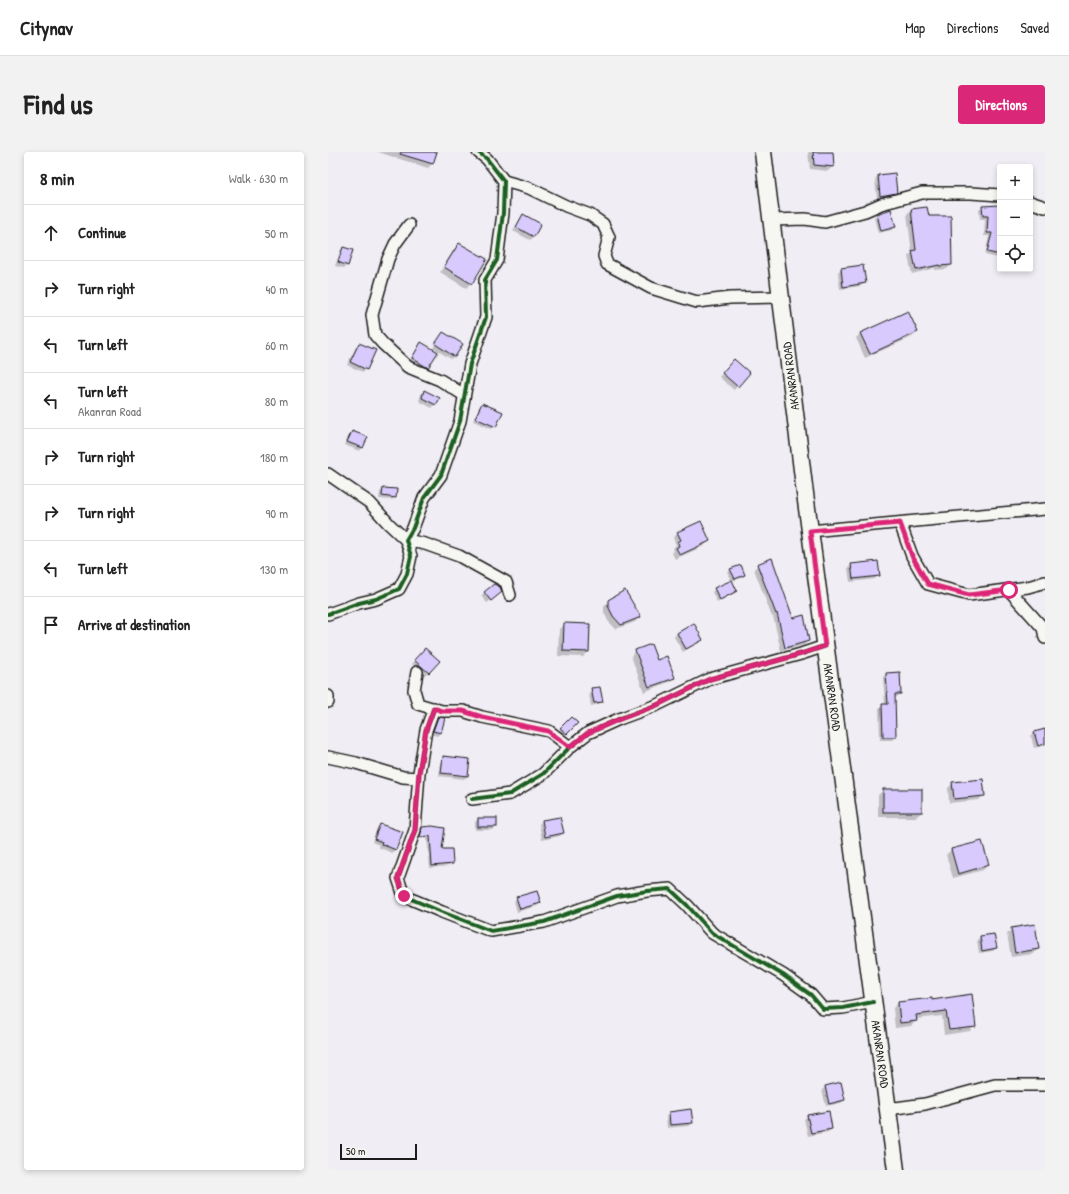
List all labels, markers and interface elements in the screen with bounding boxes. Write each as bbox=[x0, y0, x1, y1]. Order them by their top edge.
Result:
text: Citynav bbox=[20, 15, 73, 41]
text: Map bbox=[905, 18, 925, 37]
text: Directions bbox=[947, 18, 998, 37]
text: Saved bbox=[1020, 18, 1049, 37]
text: Find us bbox=[24, 85, 93, 123]
button: Directions bbox=[958, 85, 1045, 124]
map controls bbox=[997, 164, 1033, 272]
button: + bbox=[997, 164, 1033, 200]
text: 8 min bbox=[40, 167, 74, 190]
text: Walk · 630 m bbox=[229, 169, 288, 187]
button: − bbox=[997, 200, 1033, 236]
icon: ahead bbox=[40, 222, 62, 244]
text: Continue bbox=[78, 222, 126, 243]
text: 50 m bbox=[265, 224, 288, 242]
button: locate bbox=[997, 236, 1033, 272]
icon: right bbox=[40, 278, 62, 300]
text: Turn right bbox=[78, 278, 134, 299]
text: 40 m bbox=[265, 280, 288, 298]
icon: left bbox=[40, 334, 62, 356]
text: Turn left bbox=[78, 334, 128, 355]
text: 60 m bbox=[265, 336, 288, 354]
street label: AKANRAN ROAD bbox=[778, 341, 803, 411]
text: Turn left bbox=[78, 381, 128, 402]
icon: left bbox=[40, 390, 62, 412]
text: 80 m bbox=[265, 392, 288, 410]
text: Akanran Road bbox=[78, 402, 141, 420]
icon: right bbox=[40, 446, 62, 468]
text: Turn right bbox=[78, 446, 134, 467]
text: 180 m bbox=[260, 448, 288, 466]
icon: right bbox=[40, 502, 62, 524]
text: Turn right bbox=[78, 502, 134, 523]
text: 90 m bbox=[266, 504, 288, 522]
icon: left bbox=[40, 558, 62, 580]
text: Turn left bbox=[78, 558, 128, 579]
text: 130 m bbox=[260, 560, 288, 578]
route start bbox=[1000, 581, 1018, 599]
icon: arrive bbox=[40, 614, 62, 636]
text: Arrive at destination bbox=[78, 614, 190, 635]
street label: AKANRAN ROAD bbox=[819, 662, 846, 732]
route end bbox=[395, 887, 413, 905]
street label: AKANRAN ROAD bbox=[867, 1019, 894, 1089]
scale bar bbox=[340, 1142, 417, 1161]
text: 50 m bbox=[346, 1144, 366, 1158]

